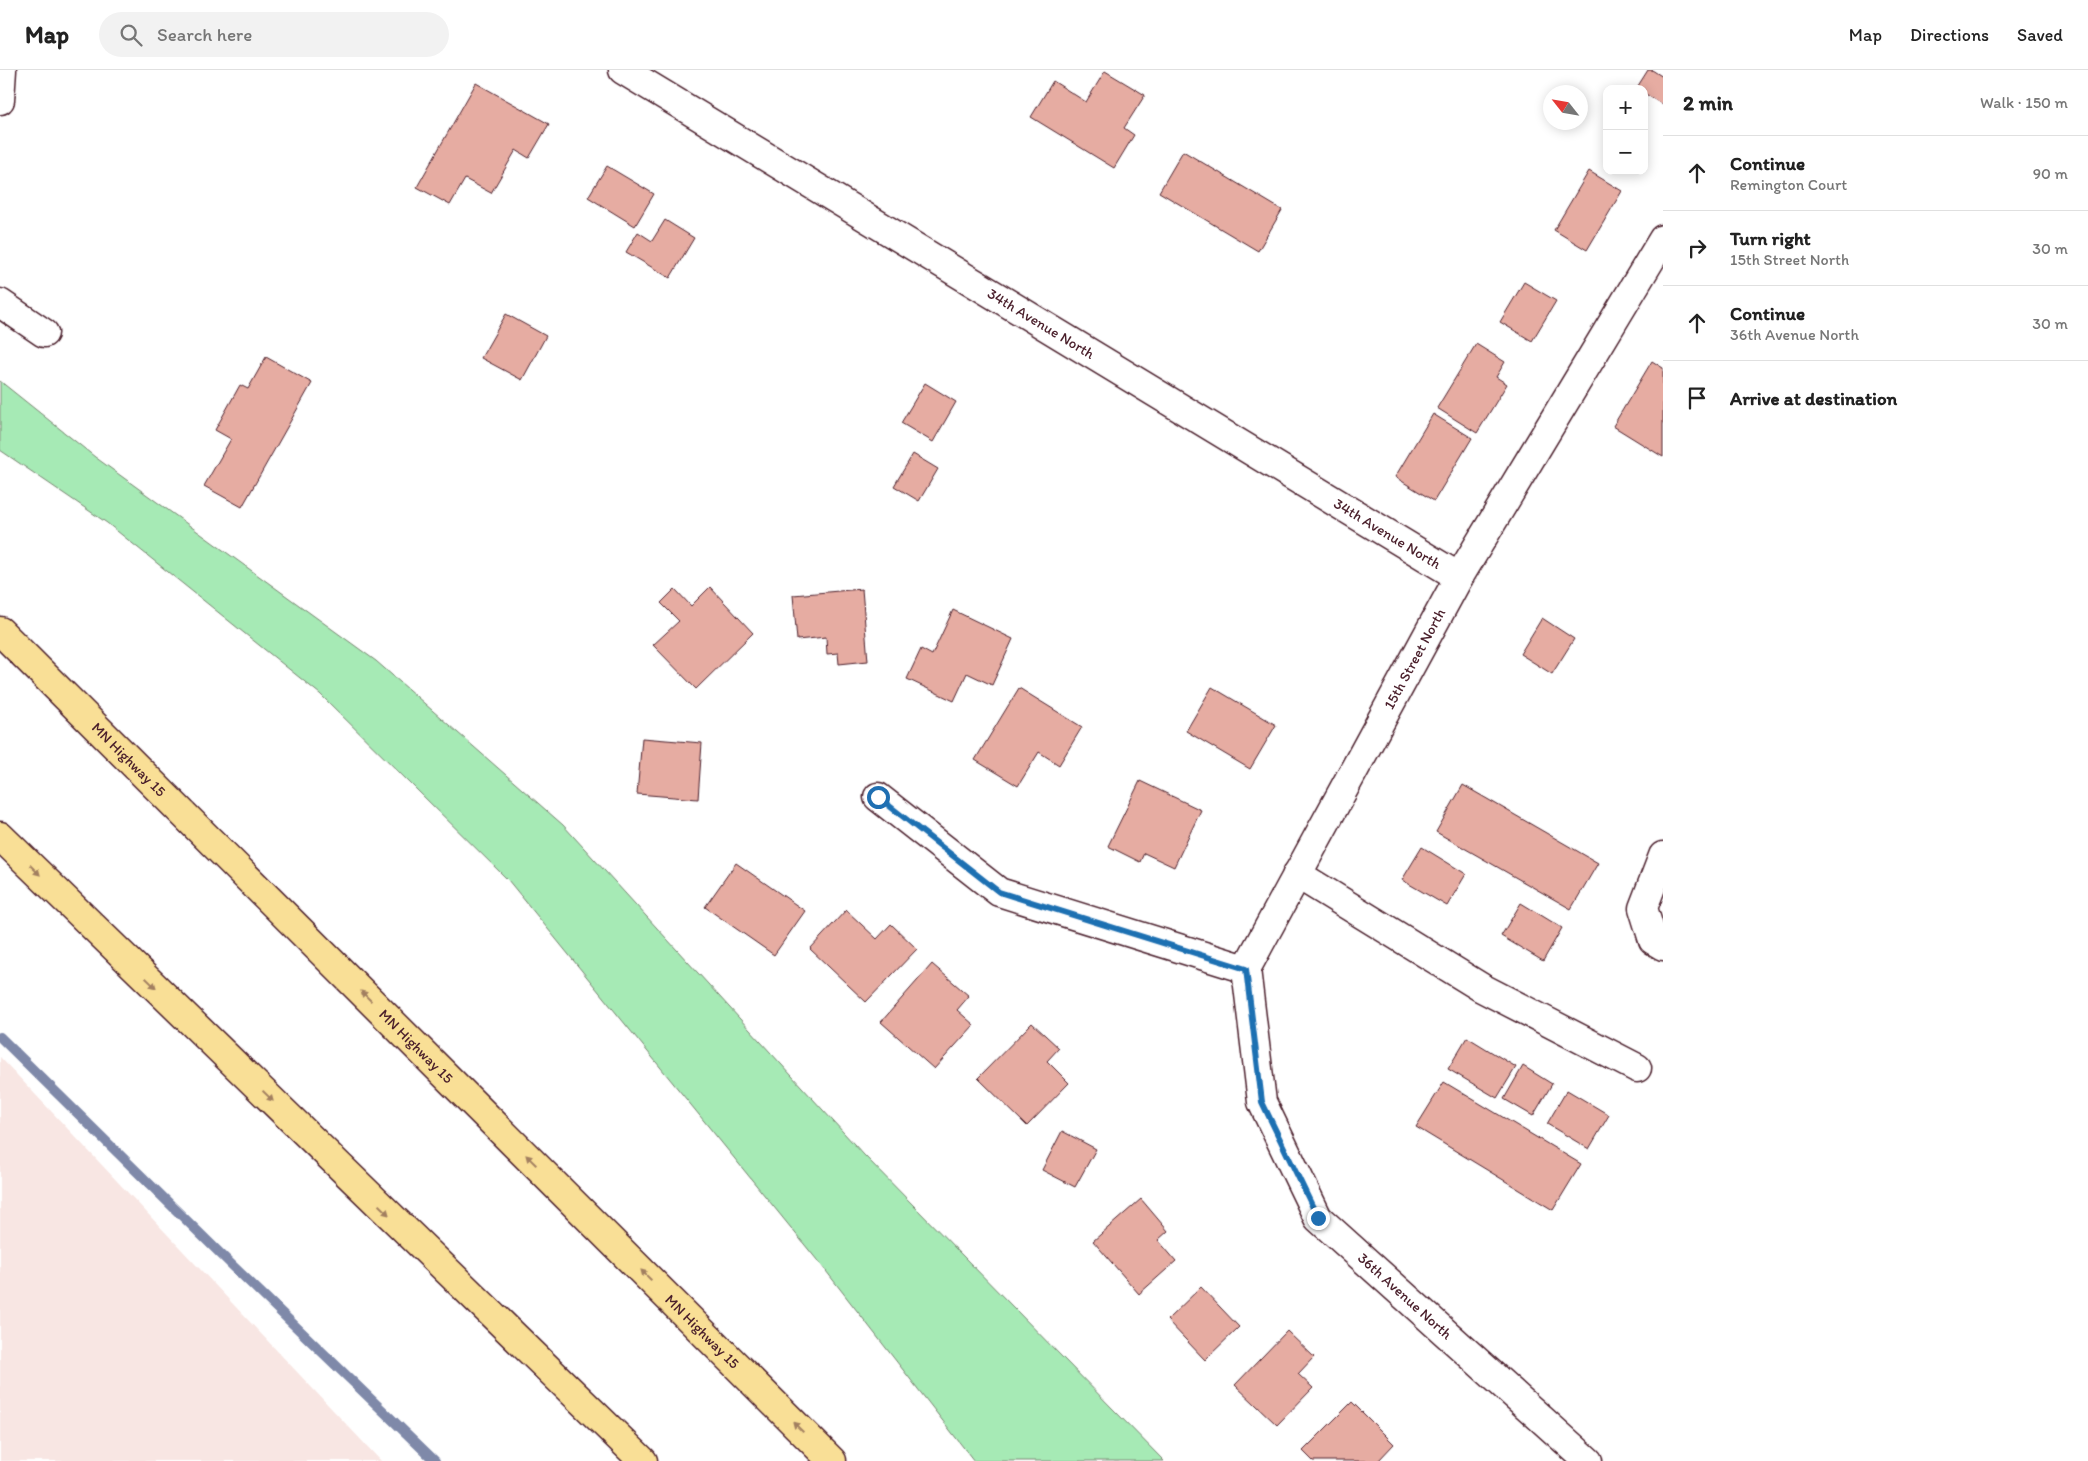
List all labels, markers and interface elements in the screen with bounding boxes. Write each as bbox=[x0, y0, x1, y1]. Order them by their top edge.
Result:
search box bbox=[99, 12, 449, 57]
text: Map bbox=[25, 20, 69, 49]
icon: search bbox=[117, 21, 145, 49]
text: Search here bbox=[157, 23, 252, 46]
text: Map bbox=[1849, 24, 1882, 46]
text: Directions bbox=[1910, 24, 1989, 46]
text: Saved bbox=[2017, 24, 2063, 46]
north arrow bbox=[1543, 85, 1588, 130]
map controls bbox=[1603, 85, 1648, 175]
button: + bbox=[1603, 85, 1648, 130]
text: 2 min bbox=[1683, 90, 1733, 115]
text: Walk · 150 m bbox=[1980, 93, 2068, 112]
button: − bbox=[1603, 130, 1648, 175]
text: Continue bbox=[1730, 152, 1805, 175]
icon: ahead bbox=[1683, 159, 1711, 187]
text: 90 m bbox=[2033, 164, 2068, 183]
text: Remington Court bbox=[1730, 175, 1847, 194]
text: Turn right bbox=[1730, 227, 1811, 250]
icon: right bbox=[1683, 234, 1711, 262]
text: 30 m bbox=[2032, 239, 2068, 258]
text: 15th Street North bbox=[1730, 250, 1849, 269]
street label: 34th Avenue North bbox=[984, 284, 1098, 363]
text: Continue bbox=[1730, 302, 1805, 325]
icon: ahead bbox=[1683, 309, 1711, 337]
text: 30 m bbox=[2032, 314, 2068, 333]
text: 36th Avenue North bbox=[1730, 325, 1859, 344]
icon: arrive bbox=[1683, 384, 1711, 412]
text: Arrive at destination bbox=[1730, 387, 1897, 410]
street label: 34th Avenue North bbox=[1331, 494, 1444, 573]
street label: 15th Street North bbox=[1380, 605, 1449, 712]
street label: MN Highway 15 bbox=[88, 719, 170, 801]
route start bbox=[867, 786, 890, 809]
one-way arrow bbox=[29, 864, 41, 876]
one-way arrow bbox=[145, 977, 157, 989]
one-way arrow bbox=[360, 990, 372, 1002]
street label: MN Highway 15 bbox=[375, 1005, 457, 1087]
one-way arrow bbox=[262, 1090, 274, 1102]
one-way arrow bbox=[525, 1154, 537, 1166]
one-way arrow bbox=[378, 1203, 390, 1215]
route end bbox=[1307, 1207, 1330, 1230]
street label: 36th Avenue North bbox=[1354, 1249, 1456, 1343]
one-way arrow bbox=[640, 1269, 652, 1281]
street label: MN Highway 15 bbox=[661, 1291, 743, 1373]
one-way arrow bbox=[792, 1421, 804, 1433]

